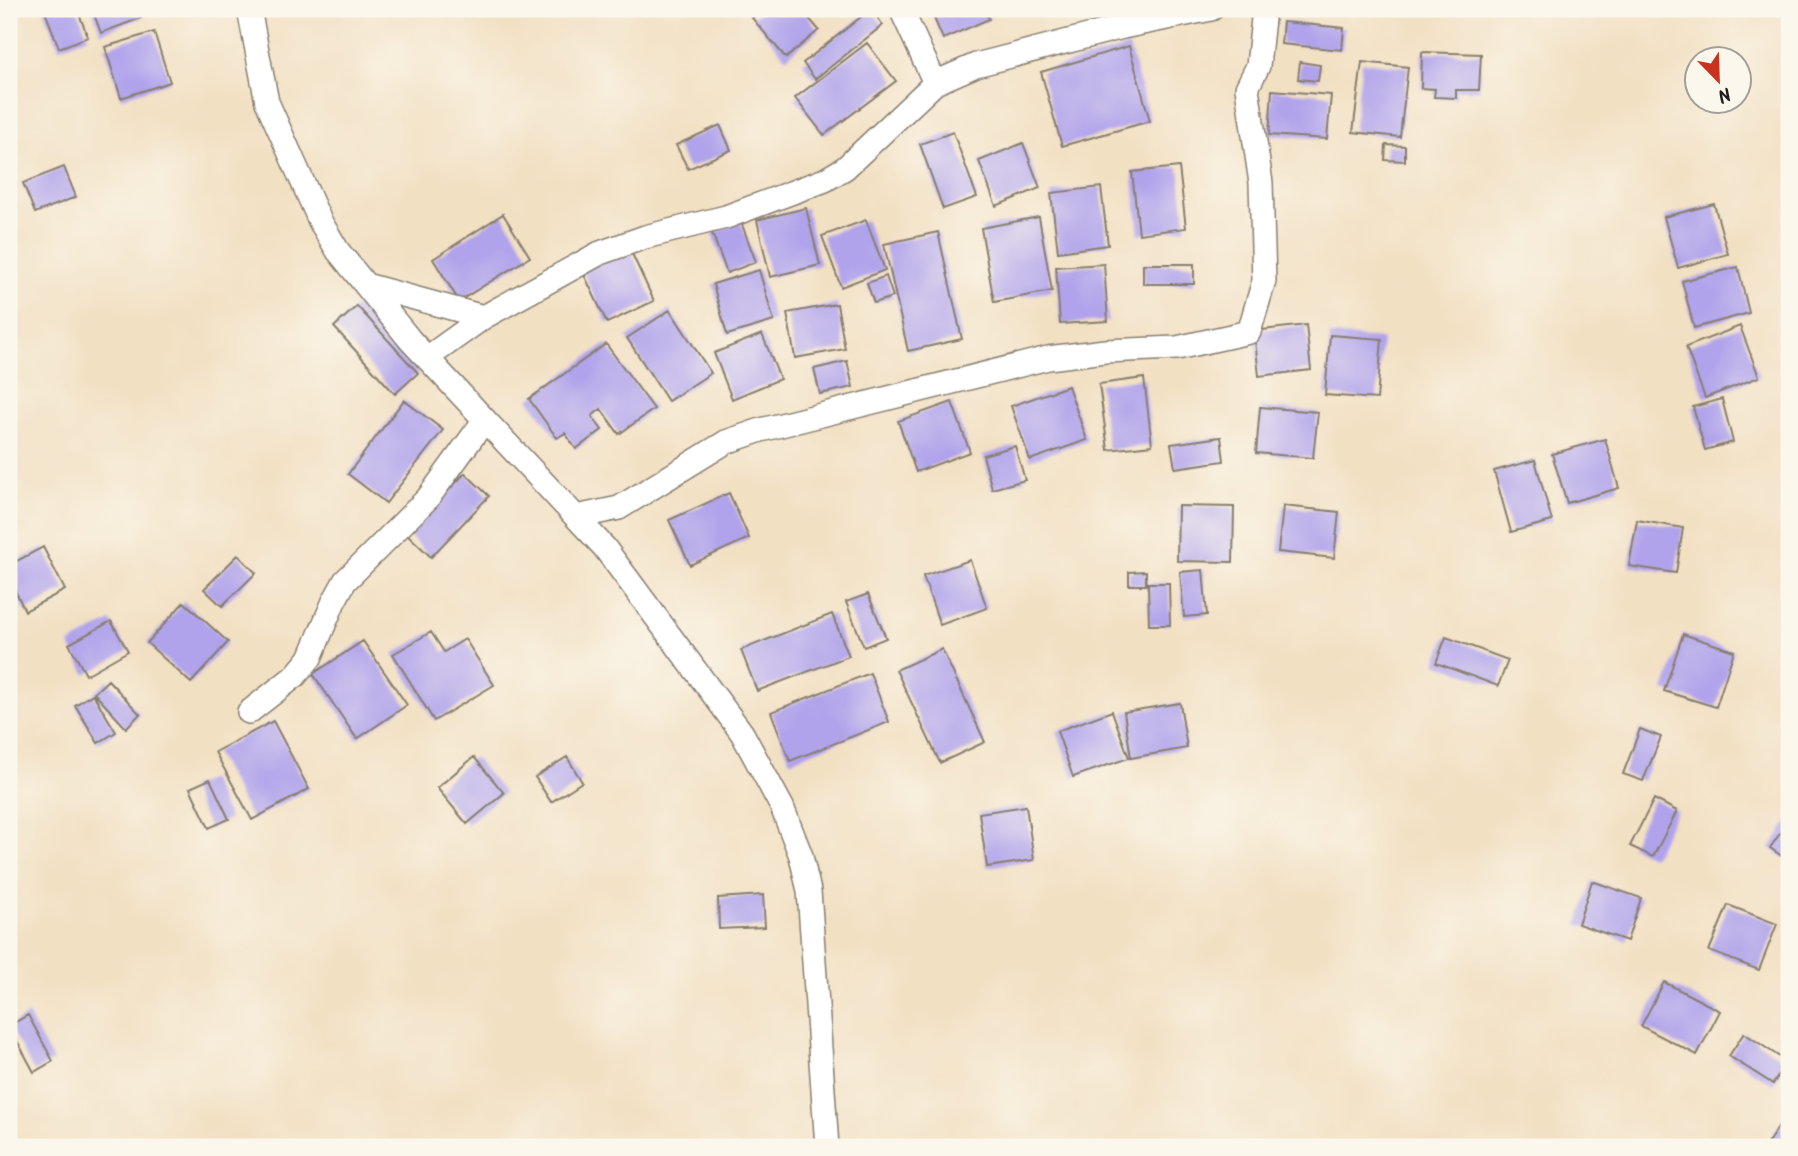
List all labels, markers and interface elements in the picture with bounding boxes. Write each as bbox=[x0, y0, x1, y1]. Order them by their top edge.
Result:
north arrow bbox=[1682, 46, 1752, 116]
text: N bbox=[1712, 78, 1735, 110]

